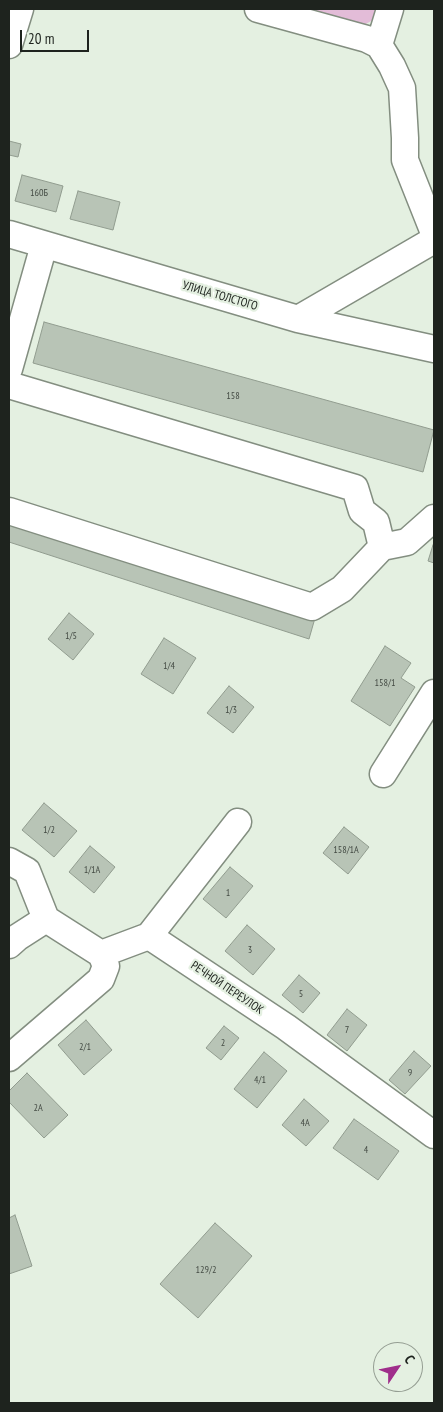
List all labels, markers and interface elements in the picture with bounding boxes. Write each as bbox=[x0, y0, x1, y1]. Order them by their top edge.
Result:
scale bar bbox=[22, 20, 91, 52]
text: 20 m bbox=[28, 29, 54, 48]
house number: 160Б bbox=[30, 187, 48, 199]
street label: УЛИЦА ТОЛСТОГО bbox=[181, 278, 259, 314]
house number: 158 bbox=[226, 390, 240, 402]
house number: 1/5 bbox=[65, 630, 77, 642]
house number: 1/4 bbox=[163, 660, 175, 672]
house number: 158/1 bbox=[375, 677, 395, 689]
house number: 1/3 bbox=[225, 704, 237, 716]
house number: 1/2 bbox=[43, 824, 55, 836]
house number: 158/1А bbox=[333, 844, 359, 856]
house number: 1/1А bbox=[84, 864, 100, 876]
house number: 1 bbox=[226, 887, 230, 899]
house number: 3 bbox=[248, 944, 252, 956]
street label: РЕЧНОЙ ПЕРЕУЛОК bbox=[188, 958, 266, 1018]
house number: 5 bbox=[299, 988, 303, 1000]
house number: 7 bbox=[345, 1024, 349, 1036]
house number: 2 bbox=[221, 1037, 225, 1049]
house number: 2/1 bbox=[79, 1041, 91, 1053]
house number: 9 bbox=[408, 1067, 412, 1079]
house number: 4/1 bbox=[254, 1074, 266, 1086]
house number: 2А bbox=[33, 1102, 43, 1114]
house number: 4А bbox=[300, 1117, 310, 1129]
house number: 4 bbox=[364, 1144, 368, 1156]
house number: 129/2 bbox=[196, 1264, 216, 1276]
north arrow bbox=[373, 1342, 423, 1392]
text: С bbox=[400, 1351, 419, 1367]

